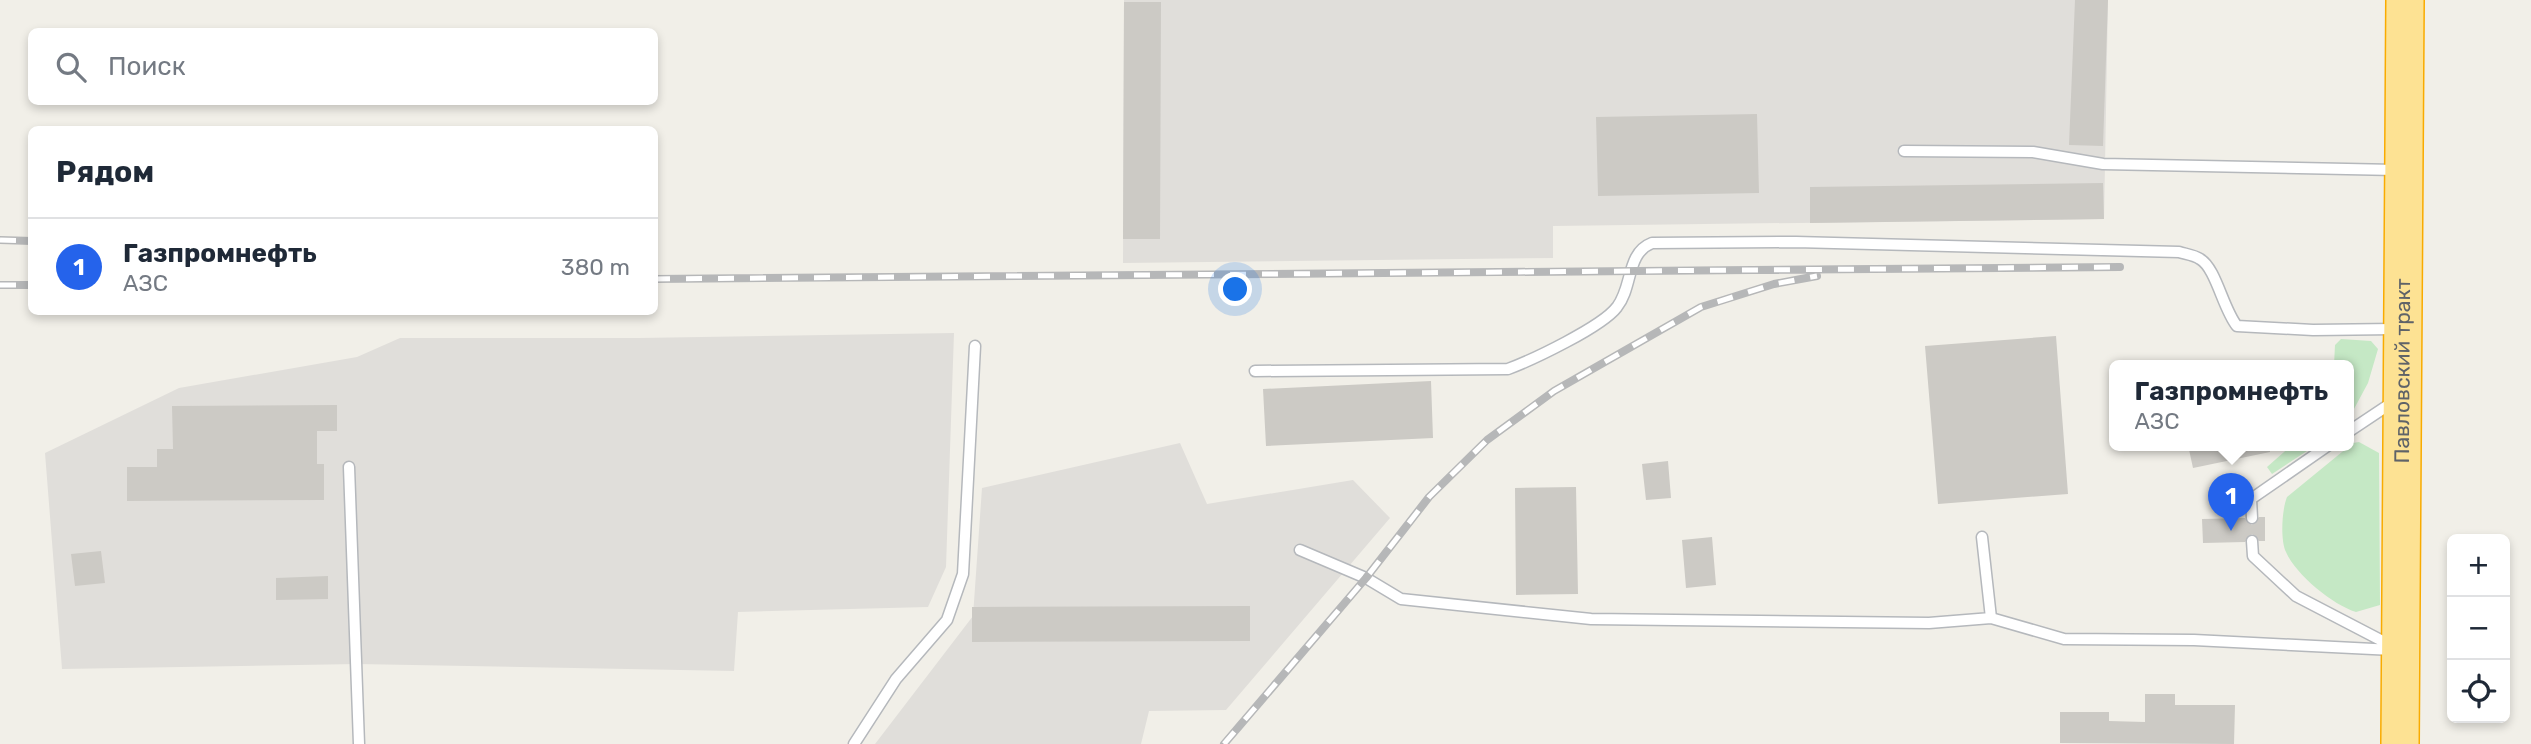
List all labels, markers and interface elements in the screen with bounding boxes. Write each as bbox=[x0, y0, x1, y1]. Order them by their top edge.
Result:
search box bbox=[28, 28, 658, 105]
icon: search bbox=[52, 48, 90, 86]
text: Поиск bbox=[108, 51, 186, 82]
text: Рядом bbox=[56, 154, 154, 190]
text: Газпромнефть bbox=[123, 238, 317, 269]
text: 1 bbox=[73, 253, 85, 281]
text: 380 m bbox=[561, 253, 630, 281]
text: АЗС bbox=[123, 269, 168, 297]
your location bbox=[1218, 272, 1252, 306]
street label: Павловский тракт bbox=[2389, 278, 2415, 464]
popup bbox=[2109, 360, 2354, 451]
text: Газпромнефть bbox=[2135, 376, 2328, 407]
text: АЗС bbox=[2135, 407, 2180, 435]
pin: 1 bbox=[2208, 473, 2254, 531]
map controls bbox=[2447, 534, 2510, 723]
button: + bbox=[2447, 534, 2510, 597]
button: − bbox=[2447, 597, 2510, 660]
button: locate bbox=[2447, 660, 2510, 723]

